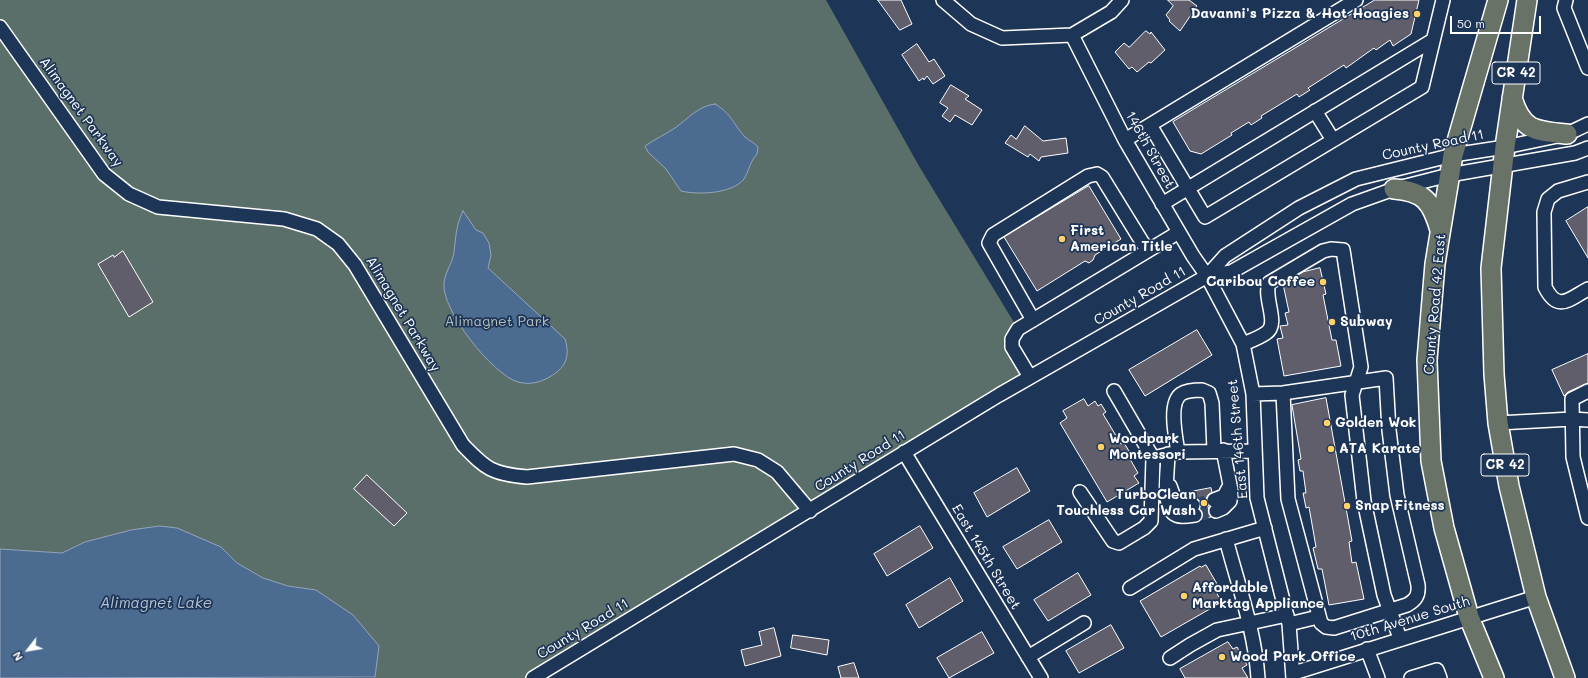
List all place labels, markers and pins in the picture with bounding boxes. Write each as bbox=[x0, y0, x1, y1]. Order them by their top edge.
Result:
place label: Davanni's Pizza & Hot Hoagies bbox=[1190, 6, 1409, 22]
marker: Davanni's Pizza & Hot Hoagies bbox=[1412, 9, 1422, 19]
place label: First American Title bbox=[1070, 223, 1173, 256]
marker: First American Title bbox=[1057, 234, 1067, 244]
place label: Caribou Coffee bbox=[1206, 274, 1315, 290]
marker: Caribou Coffee bbox=[1318, 277, 1328, 287]
place label: Subway bbox=[1340, 314, 1393, 330]
marker: Subway bbox=[1327, 317, 1337, 327]
place label: Golden Wok bbox=[1335, 415, 1416, 431]
marker: Golden Wok bbox=[1322, 418, 1332, 428]
place label: Woodpark Montessori bbox=[1109, 431, 1186, 464]
place label: ATA Karate bbox=[1339, 441, 1420, 457]
marker: Woodpark Montessori bbox=[1096, 442, 1106, 452]
marker: ATA Karate bbox=[1326, 444, 1336, 454]
place label: TurboClean Touchless Car Wash bbox=[1056, 487, 1196, 520]
marker: TurboClean Touchless Car Wash bbox=[1199, 498, 1209, 508]
place label: Snap Fitness bbox=[1355, 498, 1445, 514]
marker: Snap Fitness bbox=[1342, 501, 1352, 511]
place label: Affordable Marktag Appliance bbox=[1192, 580, 1324, 612]
marker: Affordable Marktag Appliance bbox=[1179, 591, 1189, 601]
place label: Wood Park Office bbox=[1230, 649, 1356, 665]
marker: Wood Park Office bbox=[1217, 652, 1227, 662]

